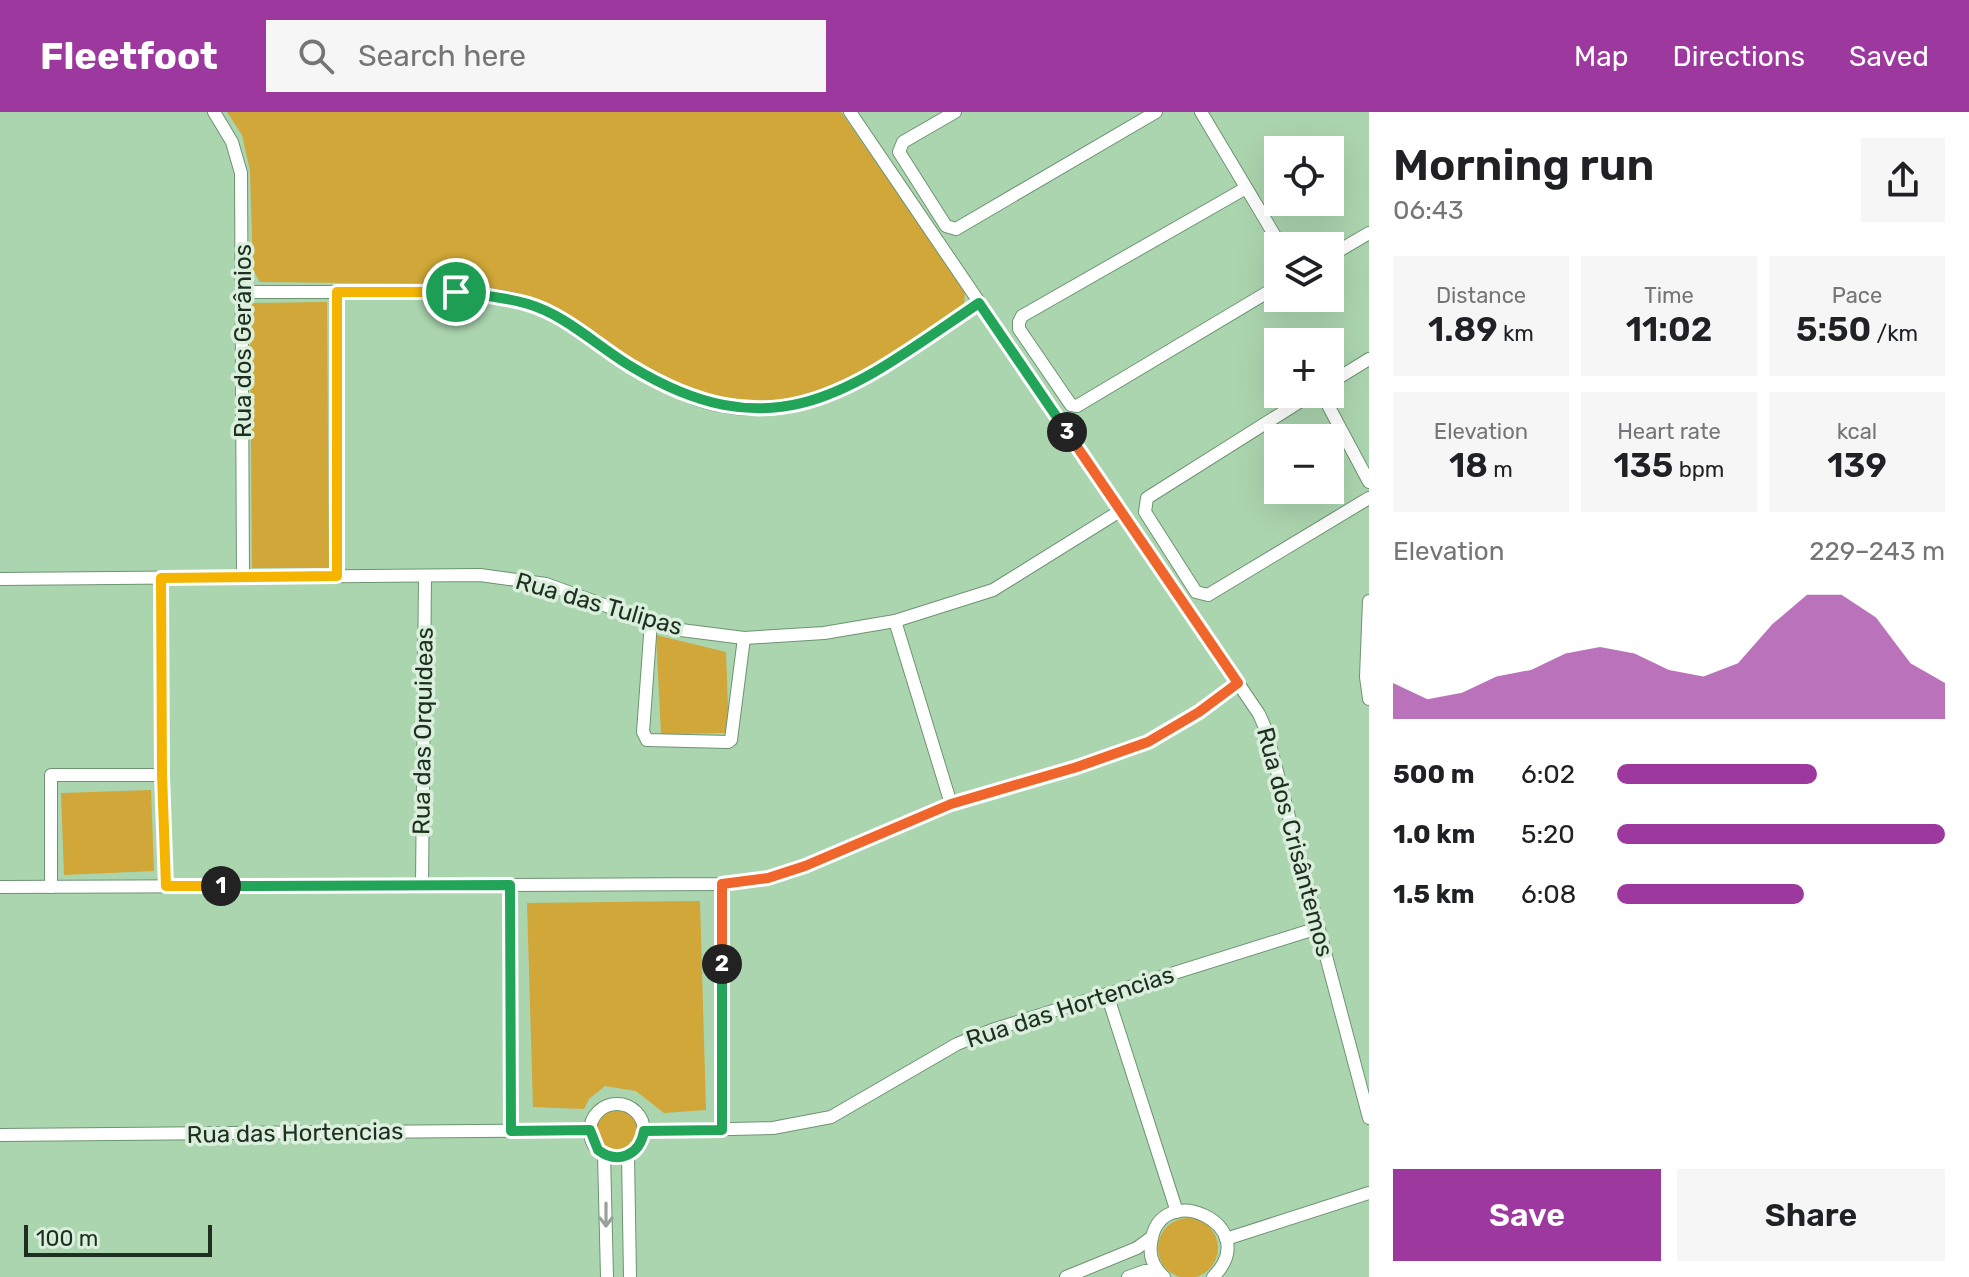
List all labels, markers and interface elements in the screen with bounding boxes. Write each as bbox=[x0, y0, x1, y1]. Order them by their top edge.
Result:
search box bbox=[266, 20, 826, 92]
text: Fleetfoot bbox=[40, 33, 218, 79]
icon: search bbox=[294, 34, 338, 78]
text: Search here bbox=[358, 38, 526, 74]
text: Map bbox=[1574, 40, 1628, 73]
text: Directions bbox=[1672, 40, 1805, 73]
text: Saved bbox=[1849, 40, 1929, 73]
map controls bbox=[1264, 136, 1344, 504]
button: locate bbox=[1264, 136, 1344, 216]
button: share bbox=[1861, 138, 1945, 222]
text: Morning run bbox=[1393, 139, 1654, 191]
text: 06:43 bbox=[1393, 195, 1464, 226]
button: layers bbox=[1264, 232, 1344, 312]
street label: Rua dos Gerânios bbox=[229, 244, 257, 438]
pin bbox=[422, 258, 490, 326]
icon: arrive bbox=[434, 270, 478, 314]
text: Distance bbox=[1436, 282, 1526, 309]
text: Time bbox=[1644, 282, 1694, 309]
text: Pace bbox=[1832, 282, 1882, 309]
text: 1.89 bbox=[1428, 309, 1498, 350]
text: 11:02 bbox=[1626, 309, 1712, 350]
text: 5:50 bbox=[1796, 309, 1871, 350]
text: km bbox=[1498, 320, 1534, 347]
text: /km bbox=[1871, 320, 1918, 347]
button: + bbox=[1264, 328, 1344, 408]
pin: 3 bbox=[1047, 412, 1087, 452]
text: 3 bbox=[1060, 418, 1074, 445]
text: Elevation bbox=[1434, 418, 1528, 445]
text: Heart rate bbox=[1617, 418, 1721, 445]
text: kcal bbox=[1837, 418, 1877, 445]
button: − bbox=[1264, 424, 1344, 504]
text: 18 bbox=[1449, 445, 1488, 486]
text: 135 bbox=[1614, 445, 1673, 486]
text: 139 bbox=[1827, 445, 1887, 486]
text: m bbox=[1488, 456, 1513, 483]
text: bpm bbox=[1673, 456, 1724, 483]
text: Elevation bbox=[1393, 536, 1504, 567]
text: 229–243 m bbox=[1809, 536, 1945, 567]
street label: Rua das Tulipas bbox=[512, 567, 686, 641]
street label: Rua das Orquideas bbox=[407, 627, 439, 835]
street label: Rua dos Crisântemos bbox=[1251, 724, 1339, 960]
text: 500 m bbox=[1393, 759, 1475, 790]
text: 6:02 bbox=[1521, 759, 1575, 790]
text: 1.0 km bbox=[1393, 819, 1475, 850]
text: 5:20 bbox=[1521, 819, 1575, 850]
pin: 1 bbox=[201, 866, 241, 906]
text: 1 bbox=[216, 872, 226, 899]
text: 1.5 km bbox=[1393, 879, 1475, 910]
text: 6:08 bbox=[1521, 879, 1576, 910]
pin: 2 bbox=[702, 944, 742, 984]
text: 2 bbox=[715, 950, 729, 977]
street label: Rua das Hortencias bbox=[963, 960, 1177, 1054]
street label: Rua das Hortencias bbox=[186, 1117, 404, 1149]
button: Save bbox=[1393, 1169, 1661, 1261]
button: Share bbox=[1677, 1169, 1945, 1261]
one-way arrow bbox=[598, 1201, 614, 1228]
scale bar bbox=[24, 1221, 212, 1257]
text: 100 m bbox=[36, 1225, 98, 1252]

